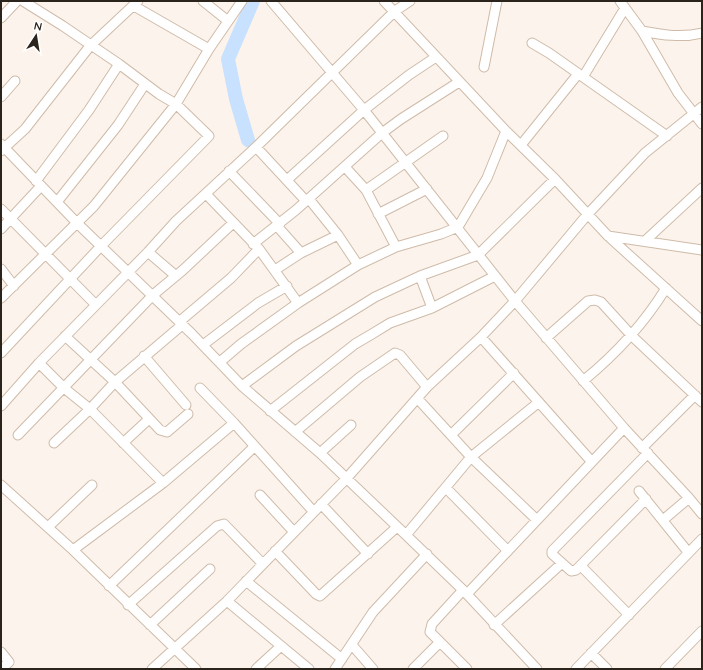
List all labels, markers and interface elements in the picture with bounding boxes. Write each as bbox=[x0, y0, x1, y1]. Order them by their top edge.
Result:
north arrow bbox=[16, 16, 56, 56]
text: N bbox=[33, 19, 43, 34]

